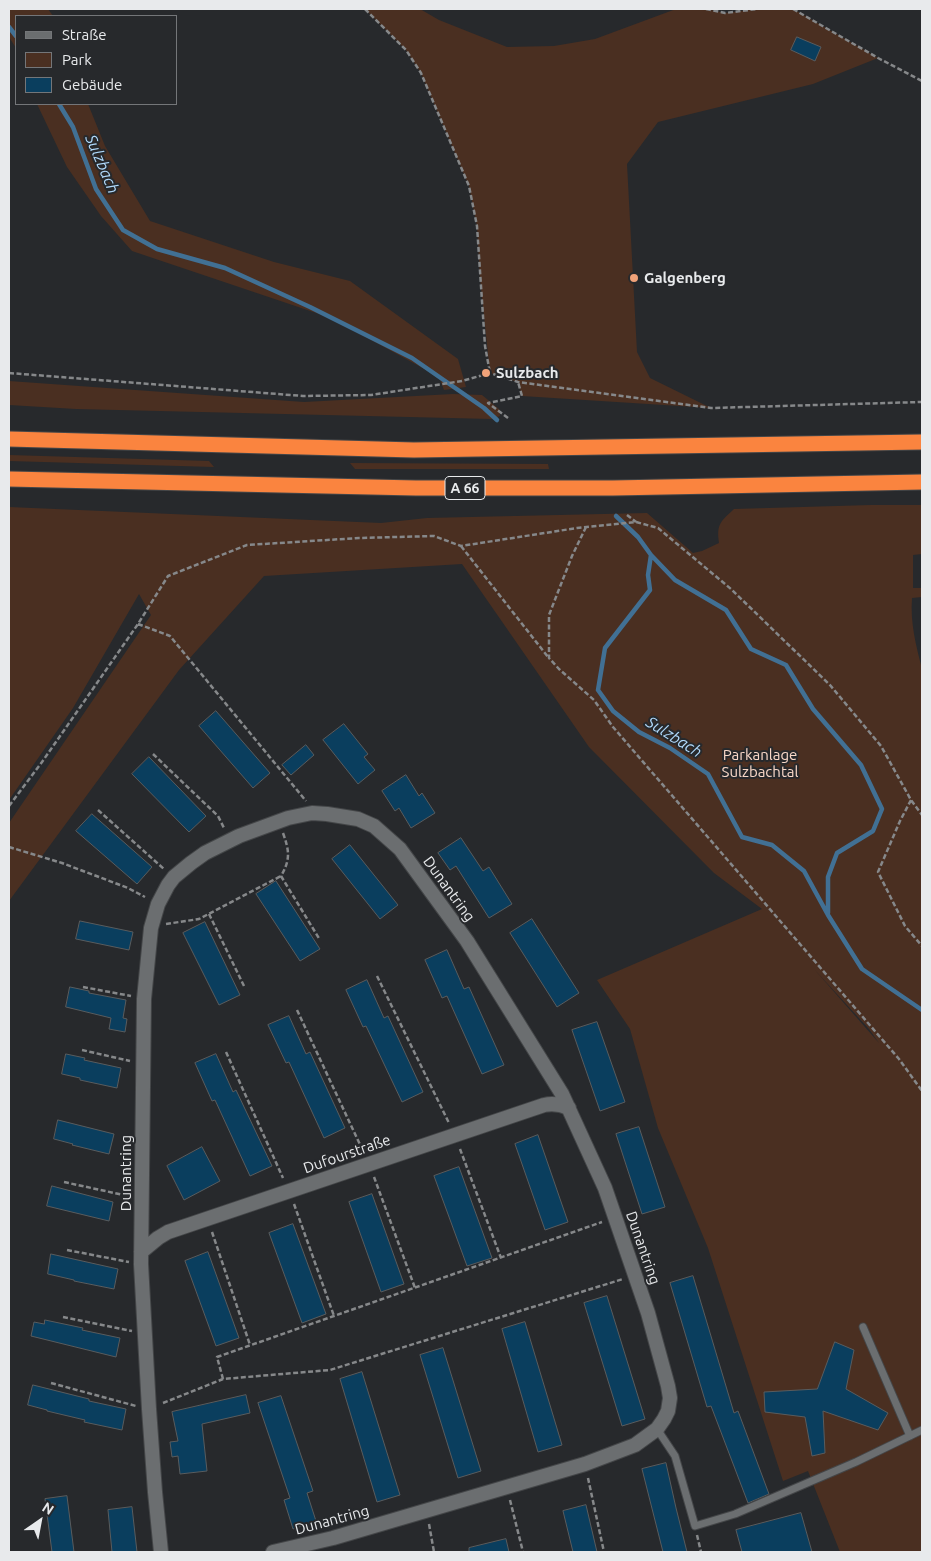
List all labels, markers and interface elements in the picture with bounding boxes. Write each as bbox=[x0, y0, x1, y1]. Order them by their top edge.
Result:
legend bbox=[15, 15, 178, 105]
text: Straße bbox=[62, 26, 106, 43]
text: Park bbox=[62, 51, 92, 68]
text: Gebäude bbox=[62, 76, 122, 93]
water label: Sulzbach bbox=[81, 132, 123, 196]
place label: Galgenberg bbox=[644, 269, 726, 287]
marker: Galgenberg bbox=[628, 272, 640, 284]
place label: Sulzbach bbox=[496, 364, 559, 382]
marker: Sulzbach bbox=[480, 367, 492, 379]
road number: A 66 bbox=[445, 476, 485, 499]
water label: Sulzbach bbox=[643, 712, 705, 762]
park label: Parkanlage Sulzbachtal bbox=[722, 746, 798, 781]
street label: Dunantring bbox=[419, 853, 479, 925]
street label: Dufourstraße bbox=[301, 1131, 393, 1177]
street label: Dunantring bbox=[117, 1135, 135, 1211]
street label: Dunantring bbox=[622, 1209, 664, 1287]
north arrow bbox=[15, 1496, 65, 1546]
text: N bbox=[39, 1499, 57, 1518]
street label: Dunantring bbox=[293, 1501, 371, 1539]

